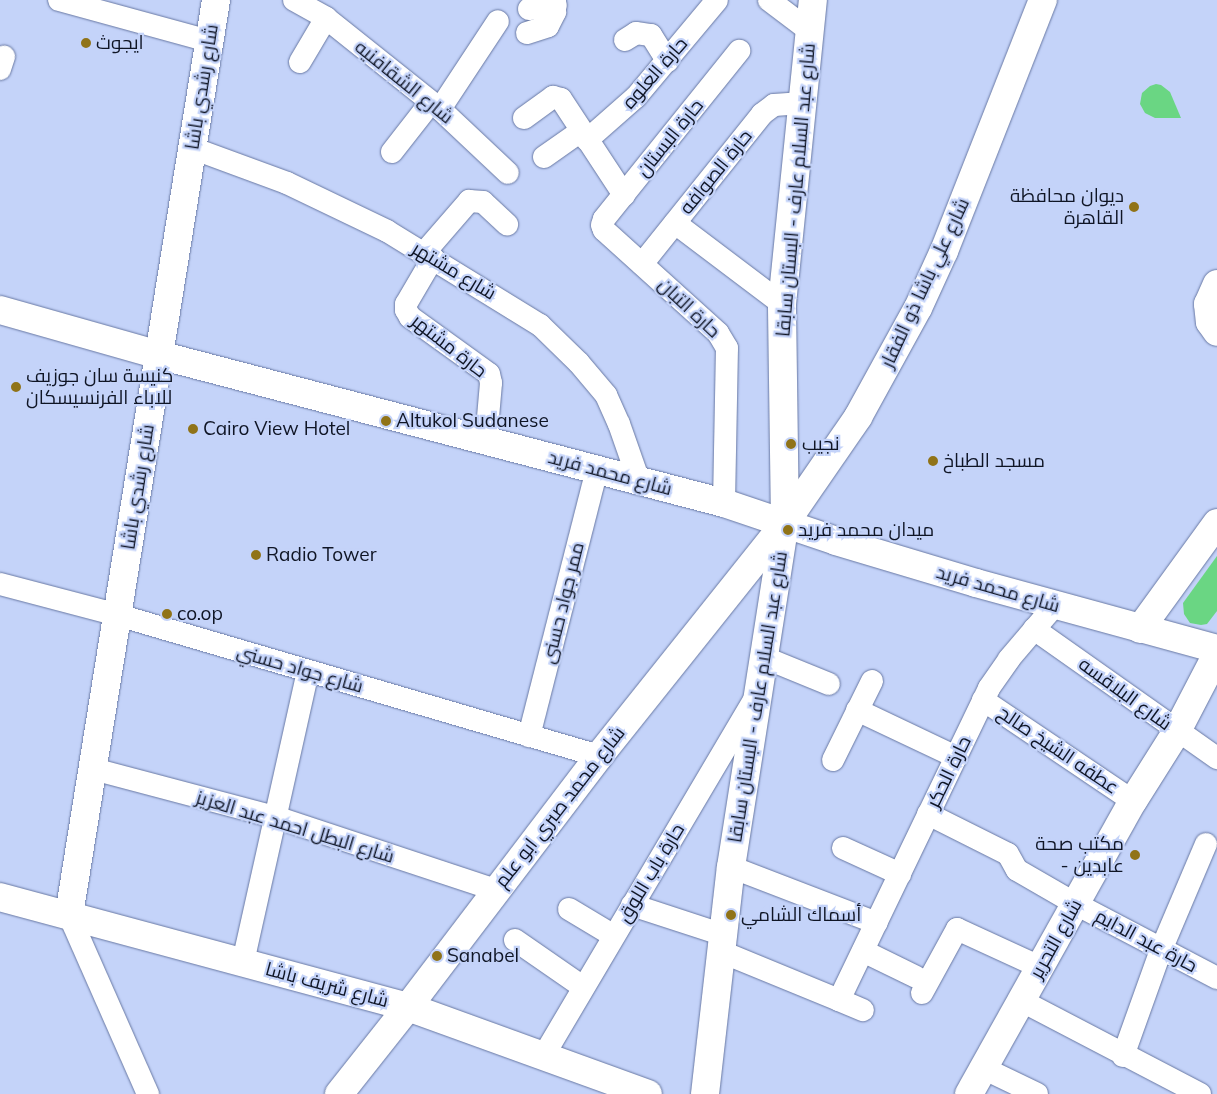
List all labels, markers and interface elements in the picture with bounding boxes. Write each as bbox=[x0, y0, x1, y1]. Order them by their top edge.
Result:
street label: شارع رشدي باشا bbox=[181, 23, 223, 151]
place label: ايجوث bbox=[96, 32, 144, 54]
street label: حارة العلوه bbox=[618, 32, 692, 114]
street label: شارع الشقافنيه bbox=[350, 35, 458, 129]
marker: ايجوث bbox=[80, 37, 92, 49]
street label: شارع عبد السلام عارف - البستان سابقا bbox=[772, 42, 820, 338]
street label: حارة البستان bbox=[632, 95, 708, 181]
street label: حارة الصوافه bbox=[675, 125, 757, 219]
place label: ديوان محافظة القاهرة bbox=[1010, 185, 1124, 229]
street label: شارع علي باشا ذو الفقار bbox=[876, 195, 974, 371]
marker: ديوان محافظة القاهرة bbox=[1128, 201, 1140, 213]
street label: شارع مشتهر bbox=[408, 237, 500, 305]
street label: حارة التبان bbox=[653, 273, 725, 343]
street label: حارة مشتهر bbox=[407, 309, 491, 383]
place label: كنيسة سان جوزيف للاباء الفرنسيسكان bbox=[26, 365, 173, 409]
marker: كنيسة سان جوزيف للاباء الفرنسيسكان bbox=[10, 381, 22, 393]
place label: Altukol Sudanese bbox=[396, 410, 549, 432]
marker: Altukol Sudanese bbox=[380, 415, 392, 427]
place label: Cairo View Hotel bbox=[203, 418, 350, 440]
street label: شارع رشدي باشا bbox=[117, 423, 159, 551]
marker: Cairo View Hotel bbox=[187, 423, 199, 435]
place label: نجيب bbox=[802, 433, 840, 455]
marker: نجيب bbox=[784, 437, 798, 451]
street label: شارع محمد فريد bbox=[546, 446, 674, 500]
place label: مسجد الطباخ bbox=[943, 450, 1045, 472]
marker: مسجد الطباخ bbox=[927, 455, 939, 467]
place label: ميدان محمد فريد bbox=[798, 519, 934, 541]
marker: ميدان محمد فريد bbox=[782, 524, 794, 536]
street label: ممر جواد حسنى bbox=[537, 540, 589, 666]
place label: Radio Tower bbox=[266, 544, 377, 566]
marker: Radio Tower bbox=[250, 549, 262, 561]
street label: شارع عبد السلام عارف - البستان سابقا bbox=[724, 550, 792, 844]
street label: شارع محمد فريد bbox=[934, 560, 1062, 618]
place label: co.op bbox=[177, 603, 223, 625]
marker: co.op bbox=[161, 608, 173, 620]
street label: شارع جواد حسني bbox=[234, 640, 366, 698]
street label: شارع البلاقسه bbox=[1074, 653, 1176, 735]
street label: عطفه الشيخ صالح bbox=[993, 701, 1123, 799]
street label: شارع محمد صبري ابو علم bbox=[490, 722, 630, 892]
street label: حارة الحكر bbox=[922, 732, 976, 812]
street label: شارع البطل احمد عبد العزيز bbox=[193, 786, 397, 868]
street label: حارة باب اللوق bbox=[613, 819, 689, 927]
place label: مكتب صحة - عابدين bbox=[1035, 833, 1124, 877]
marker: مكتب صحة - عابدين bbox=[1128, 848, 1142, 862]
street label: شارع التحرير bbox=[1025, 895, 1087, 983]
place label: أسماك الشامي bbox=[741, 904, 861, 926]
street label: حارة عبد الدايم bbox=[1091, 905, 1201, 977]
marker: أسماك الشامي bbox=[725, 909, 737, 921]
place label: Sanabel bbox=[447, 945, 519, 967]
marker: Sanabel bbox=[431, 950, 443, 962]
street label: شارع شريف باشا bbox=[263, 958, 391, 1012]

